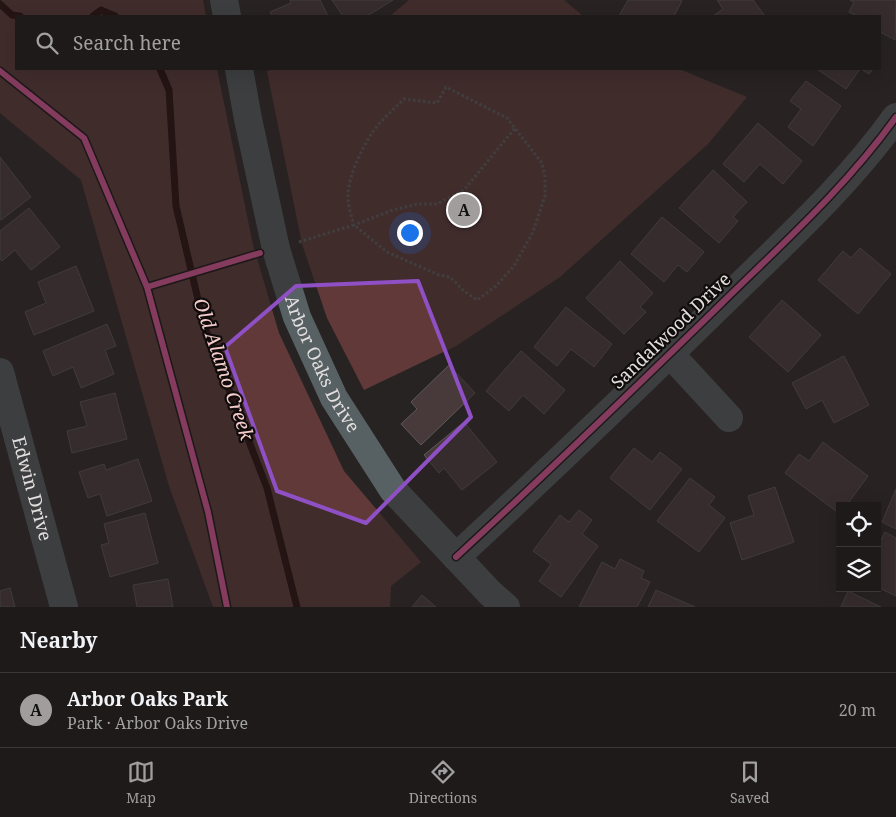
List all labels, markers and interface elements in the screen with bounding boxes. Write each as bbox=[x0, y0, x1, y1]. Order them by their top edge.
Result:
search box bbox=[15, 15, 881, 70]
icon: search bbox=[33, 29, 61, 57]
text: Search here bbox=[73, 30, 181, 56]
pin: A bbox=[448, 191, 480, 229]
your location bbox=[397, 220, 423, 246]
street label: Sandalwood Drive bbox=[605, 267, 735, 394]
street label: Arbor Oaks Drive bbox=[280, 292, 366, 437]
water label: Old Alamo Creek bbox=[187, 294, 261, 445]
street label: Edwin Drive bbox=[7, 434, 58, 543]
map controls bbox=[836, 502, 881, 592]
button: locate bbox=[836, 502, 881, 547]
button: layers bbox=[836, 547, 881, 592]
text: Nearby bbox=[20, 626, 98, 654]
text: Arbor Oaks Park bbox=[67, 686, 228, 712]
text: A bbox=[30, 699, 42, 721]
text: 20 m bbox=[839, 699, 876, 721]
text: Park · Arbor Oaks Drive bbox=[67, 712, 248, 734]
tab: Map bbox=[126, 758, 156, 807]
tab: Directions bbox=[409, 758, 477, 807]
tab: Saved bbox=[730, 758, 770, 807]

